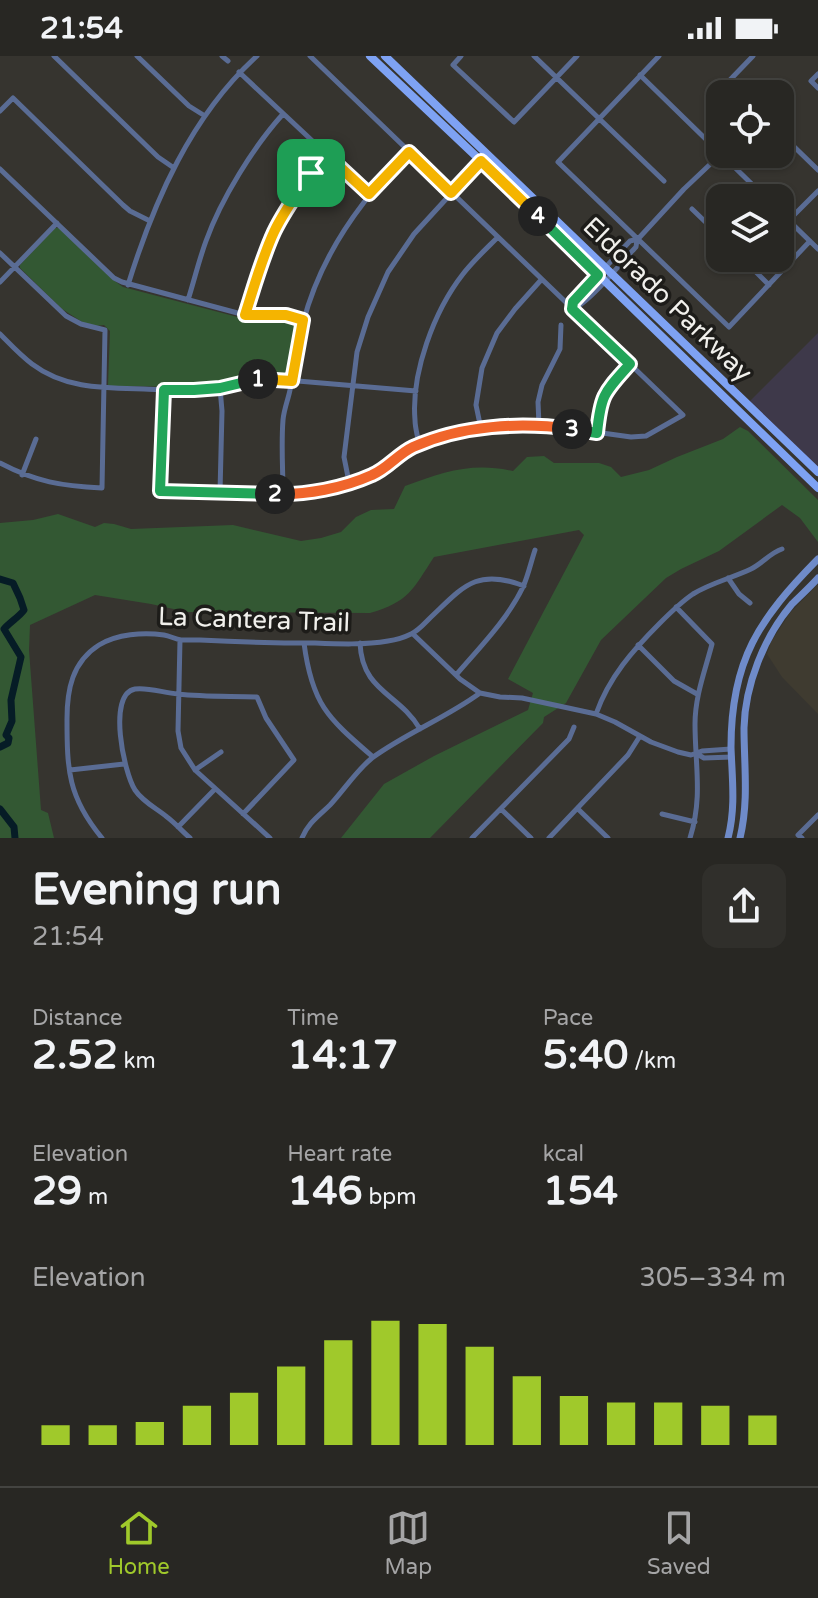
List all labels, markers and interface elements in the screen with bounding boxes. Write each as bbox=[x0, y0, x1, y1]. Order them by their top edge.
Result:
text: 21:54 bbox=[40, 10, 123, 47]
map controls bbox=[706, 80, 794, 272]
button: locate bbox=[706, 80, 794, 168]
pin bbox=[277, 139, 345, 207]
icon: arrive bbox=[289, 151, 333, 195]
button: layers bbox=[706, 184, 794, 272]
pin: 4 bbox=[518, 196, 558, 236]
text: 4 bbox=[531, 203, 545, 229]
street label: Eldorado Parkway bbox=[577, 211, 759, 388]
pin: 1 bbox=[238, 359, 278, 399]
text: 1 bbox=[251, 366, 265, 392]
pin: 3 bbox=[552, 409, 592, 449]
text: 3 bbox=[565, 416, 579, 442]
pin: 2 bbox=[255, 474, 295, 514]
text: 2 bbox=[268, 481, 282, 507]
street label: La Cantera Trail bbox=[157, 601, 351, 638]
text: Evening run bbox=[32, 864, 281, 917]
button: share bbox=[702, 864, 786, 948]
text: 21:54 bbox=[32, 921, 104, 952]
text: Distance bbox=[32, 1005, 123, 1031]
text: Time bbox=[287, 1005, 339, 1031]
text: Pace bbox=[543, 1005, 593, 1031]
text: 2.52 bbox=[32, 1031, 118, 1079]
text: 14:17 bbox=[287, 1031, 398, 1079]
text: 5:40 bbox=[543, 1031, 628, 1079]
text: km bbox=[118, 1048, 156, 1074]
text: /km bbox=[628, 1048, 676, 1074]
text: Elevation bbox=[32, 1141, 128, 1167]
text: Heart rate bbox=[287, 1141, 392, 1167]
text: kcal bbox=[543, 1141, 584, 1167]
text: 29 bbox=[32, 1167, 82, 1215]
text: 146 bbox=[287, 1167, 363, 1215]
text: 154 bbox=[543, 1167, 618, 1215]
text: m bbox=[82, 1184, 108, 1210]
text: bpm bbox=[363, 1184, 416, 1210]
text: Elevation bbox=[32, 1262, 146, 1293]
text: 305–334 m bbox=[640, 1262, 786, 1293]
tab: Home bbox=[107, 1506, 170, 1580]
tab: Map bbox=[385, 1506, 432, 1580]
tab: Saved bbox=[647, 1506, 711, 1580]

